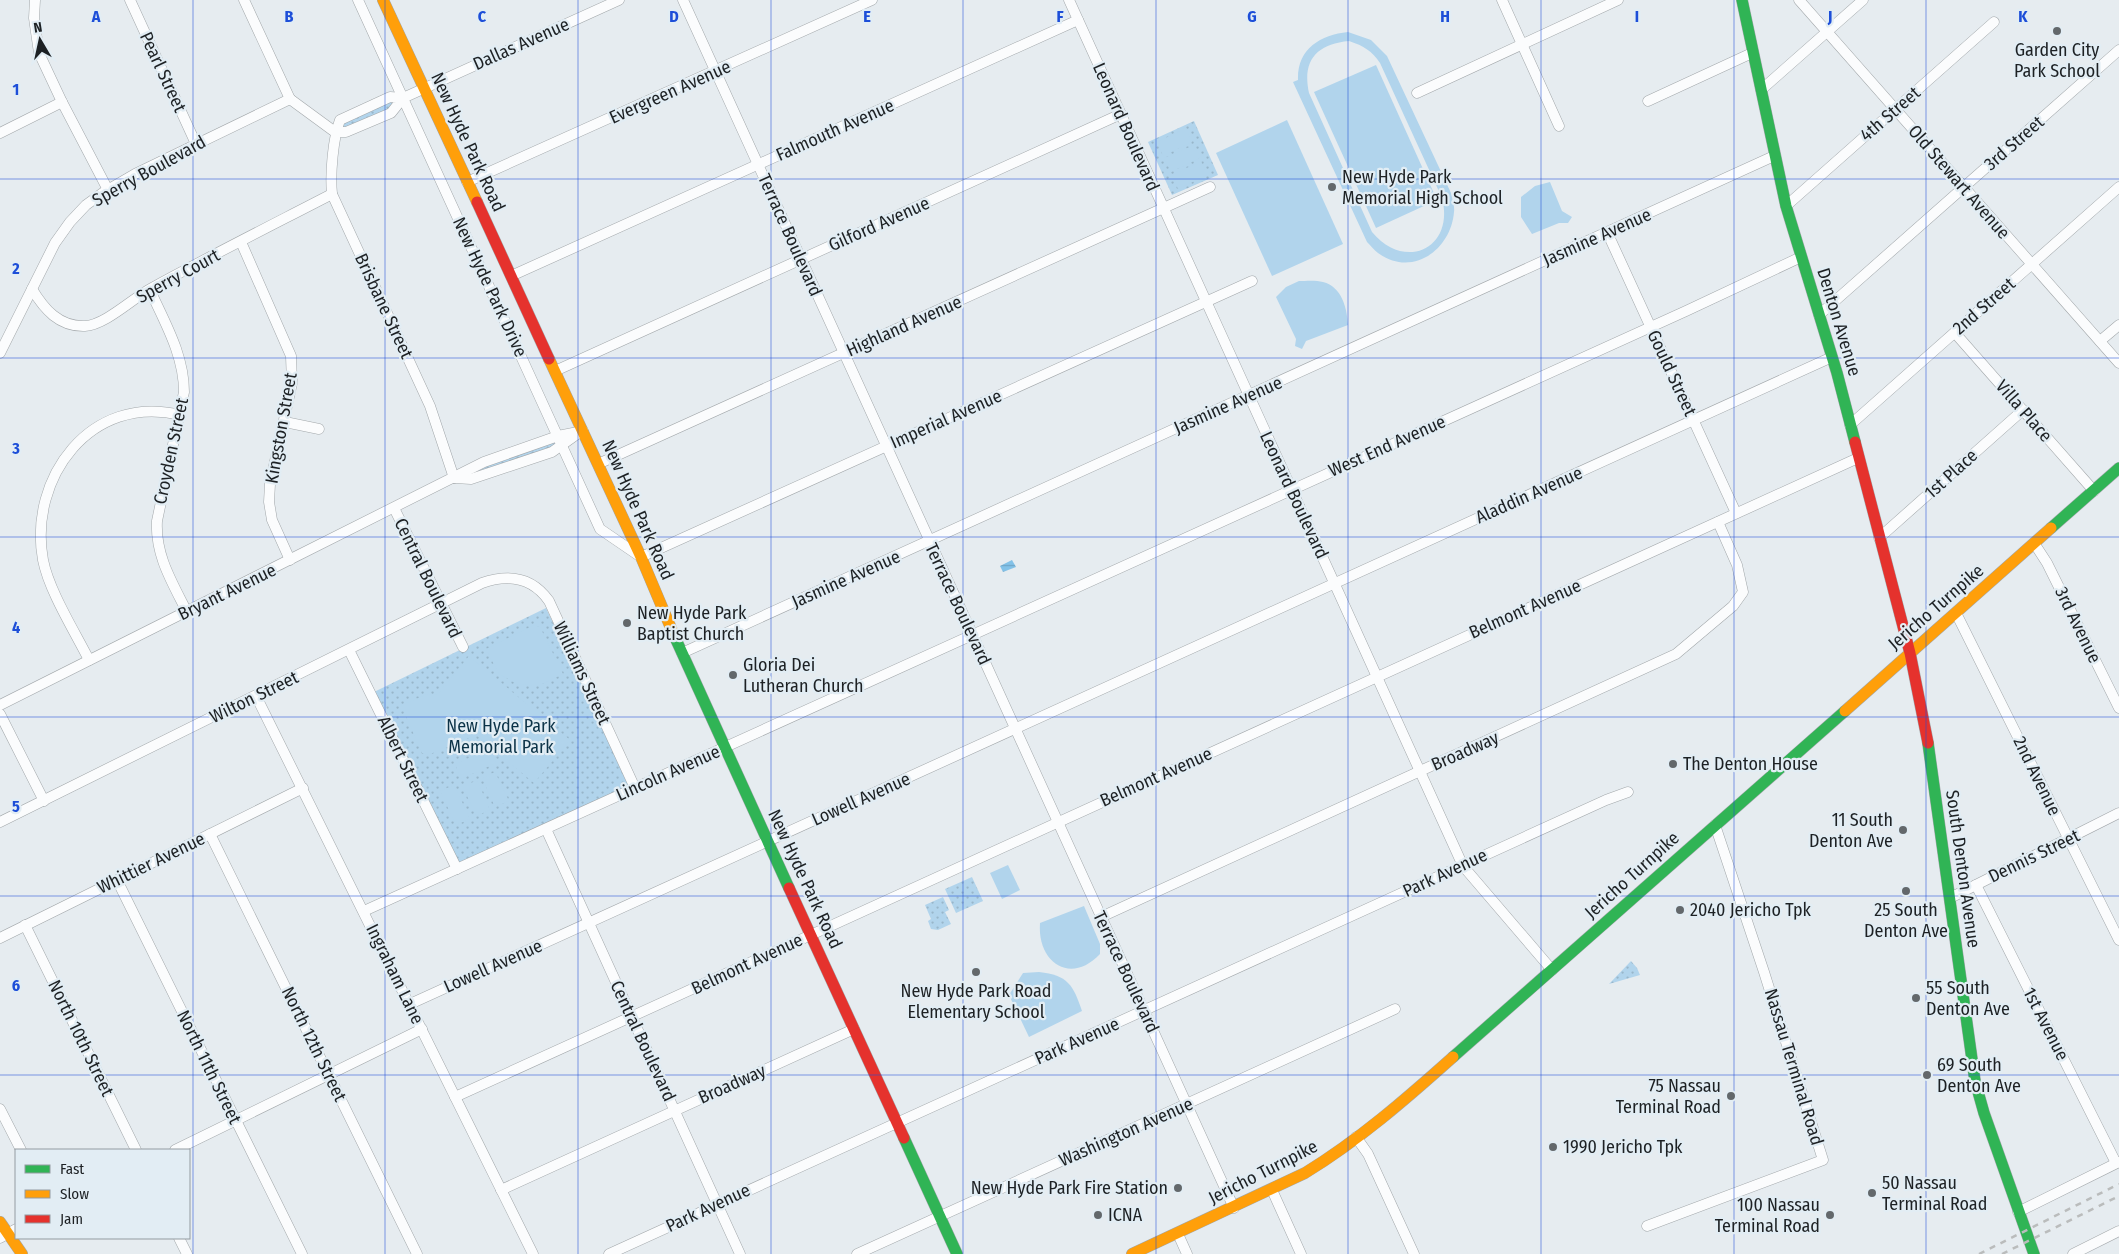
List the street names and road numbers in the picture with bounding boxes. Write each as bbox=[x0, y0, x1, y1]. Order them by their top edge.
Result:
street label: Dallas Avenue bbox=[469, 13, 573, 75]
street label: Pearl Street bbox=[135, 28, 191, 116]
street label: Evergreen Avenue bbox=[606, 55, 734, 129]
street label: Leonard Boulevard bbox=[1088, 59, 1164, 195]
street label: New Hyde Park Road bbox=[426, 69, 510, 215]
street label: 4th Street bbox=[1855, 82, 1925, 146]
street label: Falmouth Avenue bbox=[773, 94, 897, 166]
street label: 3rd Street bbox=[1980, 111, 2048, 175]
street label: Old Stewart Avenue bbox=[1903, 120, 2015, 244]
street label: Sperry Boulevard bbox=[88, 131, 210, 211]
street label: Terrace Boulevard bbox=[753, 170, 827, 300]
street label: Gilford Avenue bbox=[825, 192, 933, 256]
street label: Jasmine Avenue bbox=[1539, 203, 1655, 271]
street label: New Hyde Park Drive bbox=[448, 214, 532, 361]
street label: Sperry Court bbox=[132, 244, 224, 308]
street label: Brisbane Street bbox=[350, 250, 418, 362]
street label: Denton Avenue bbox=[1812, 265, 1866, 379]
street label: 2nd Street bbox=[1948, 273, 2020, 339]
street label: Highland Avenue bbox=[843, 291, 965, 361]
street label: Gould Street bbox=[1643, 327, 1701, 419]
street label: Kingston Street bbox=[260, 371, 302, 485]
street label: Jasmine Avenue bbox=[1170, 371, 1286, 439]
street label: Villa Place bbox=[1991, 375, 2057, 447]
street label: Imperial Avenue bbox=[887, 385, 1005, 453]
street label: Croyden Street bbox=[149, 396, 193, 506]
street label: West End Avenue bbox=[1325, 410, 1449, 482]
street label: Leonard Boulevard bbox=[1255, 428, 1333, 562]
street label: New Hyde Park Road bbox=[597, 437, 679, 583]
street label: 1st Place bbox=[1920, 444, 1982, 504]
street label: Aladdin Avenue bbox=[1472, 462, 1586, 528]
street label: Central Boulevard bbox=[389, 514, 467, 642]
street label: Terrace Boulevard bbox=[920, 540, 996, 668]
street label: Jasmine Avenue bbox=[788, 545, 904, 613]
street label: Bryant Avenue bbox=[174, 559, 280, 625]
street label: Jericho Turnpike bbox=[1884, 559, 1988, 655]
street label: Belmont Avenue bbox=[1465, 574, 1585, 644]
street label: 3rd Avenue bbox=[2050, 583, 2106, 667]
street label: Williams Street bbox=[549, 618, 615, 728]
street label: Wilton Street bbox=[206, 666, 302, 728]
street label: Albert Street bbox=[373, 712, 433, 806]
street label: Broadway bbox=[1428, 726, 1502, 776]
street label: 2nd Avenue bbox=[2008, 733, 2066, 819]
street label: Lincoln Avenue bbox=[613, 740, 723, 806]
street label: Belmont Avenue bbox=[1096, 742, 1216, 812]
street label: Lowell Avenue bbox=[808, 767, 914, 831]
street label: South Denton Avenue bbox=[1941, 789, 1985, 949]
street label: New Hyde Park Road bbox=[763, 806, 847, 952]
street label: Dennis Street bbox=[1985, 824, 2083, 888]
street label: Whittier Avenue bbox=[93, 827, 209, 899]
street label: Jericho Turnpike bbox=[1580, 827, 1684, 923]
street label: Park Avenue bbox=[1399, 844, 1491, 902]
street label: Terrace Boulevard bbox=[1088, 908, 1164, 1036]
street label: Ingraham Lane bbox=[361, 920, 429, 1028]
street label: Belmont Avenue bbox=[688, 929, 806, 999]
street label: Lowell Avenue bbox=[440, 934, 546, 998]
street label: North 10th Street bbox=[43, 976, 119, 1100]
street label: Central Boulevard bbox=[605, 977, 681, 1105]
street label: North 12th Street bbox=[277, 983, 351, 1105]
street label: 1st Avenue bbox=[2018, 984, 2074, 1064]
street label: Nassau Terminal Road bbox=[1760, 986, 1828, 1148]
street label: North 11th Street bbox=[172, 1006, 246, 1128]
street label: Park Avenue bbox=[1031, 1013, 1123, 1069]
street label: Broadway bbox=[695, 1059, 769, 1109]
street label: Washington Avenue bbox=[1056, 1093, 1196, 1171]
street label: Jericho Turnpike bbox=[1205, 1135, 1321, 1209]
street label: Park Avenue bbox=[662, 1179, 754, 1237]

